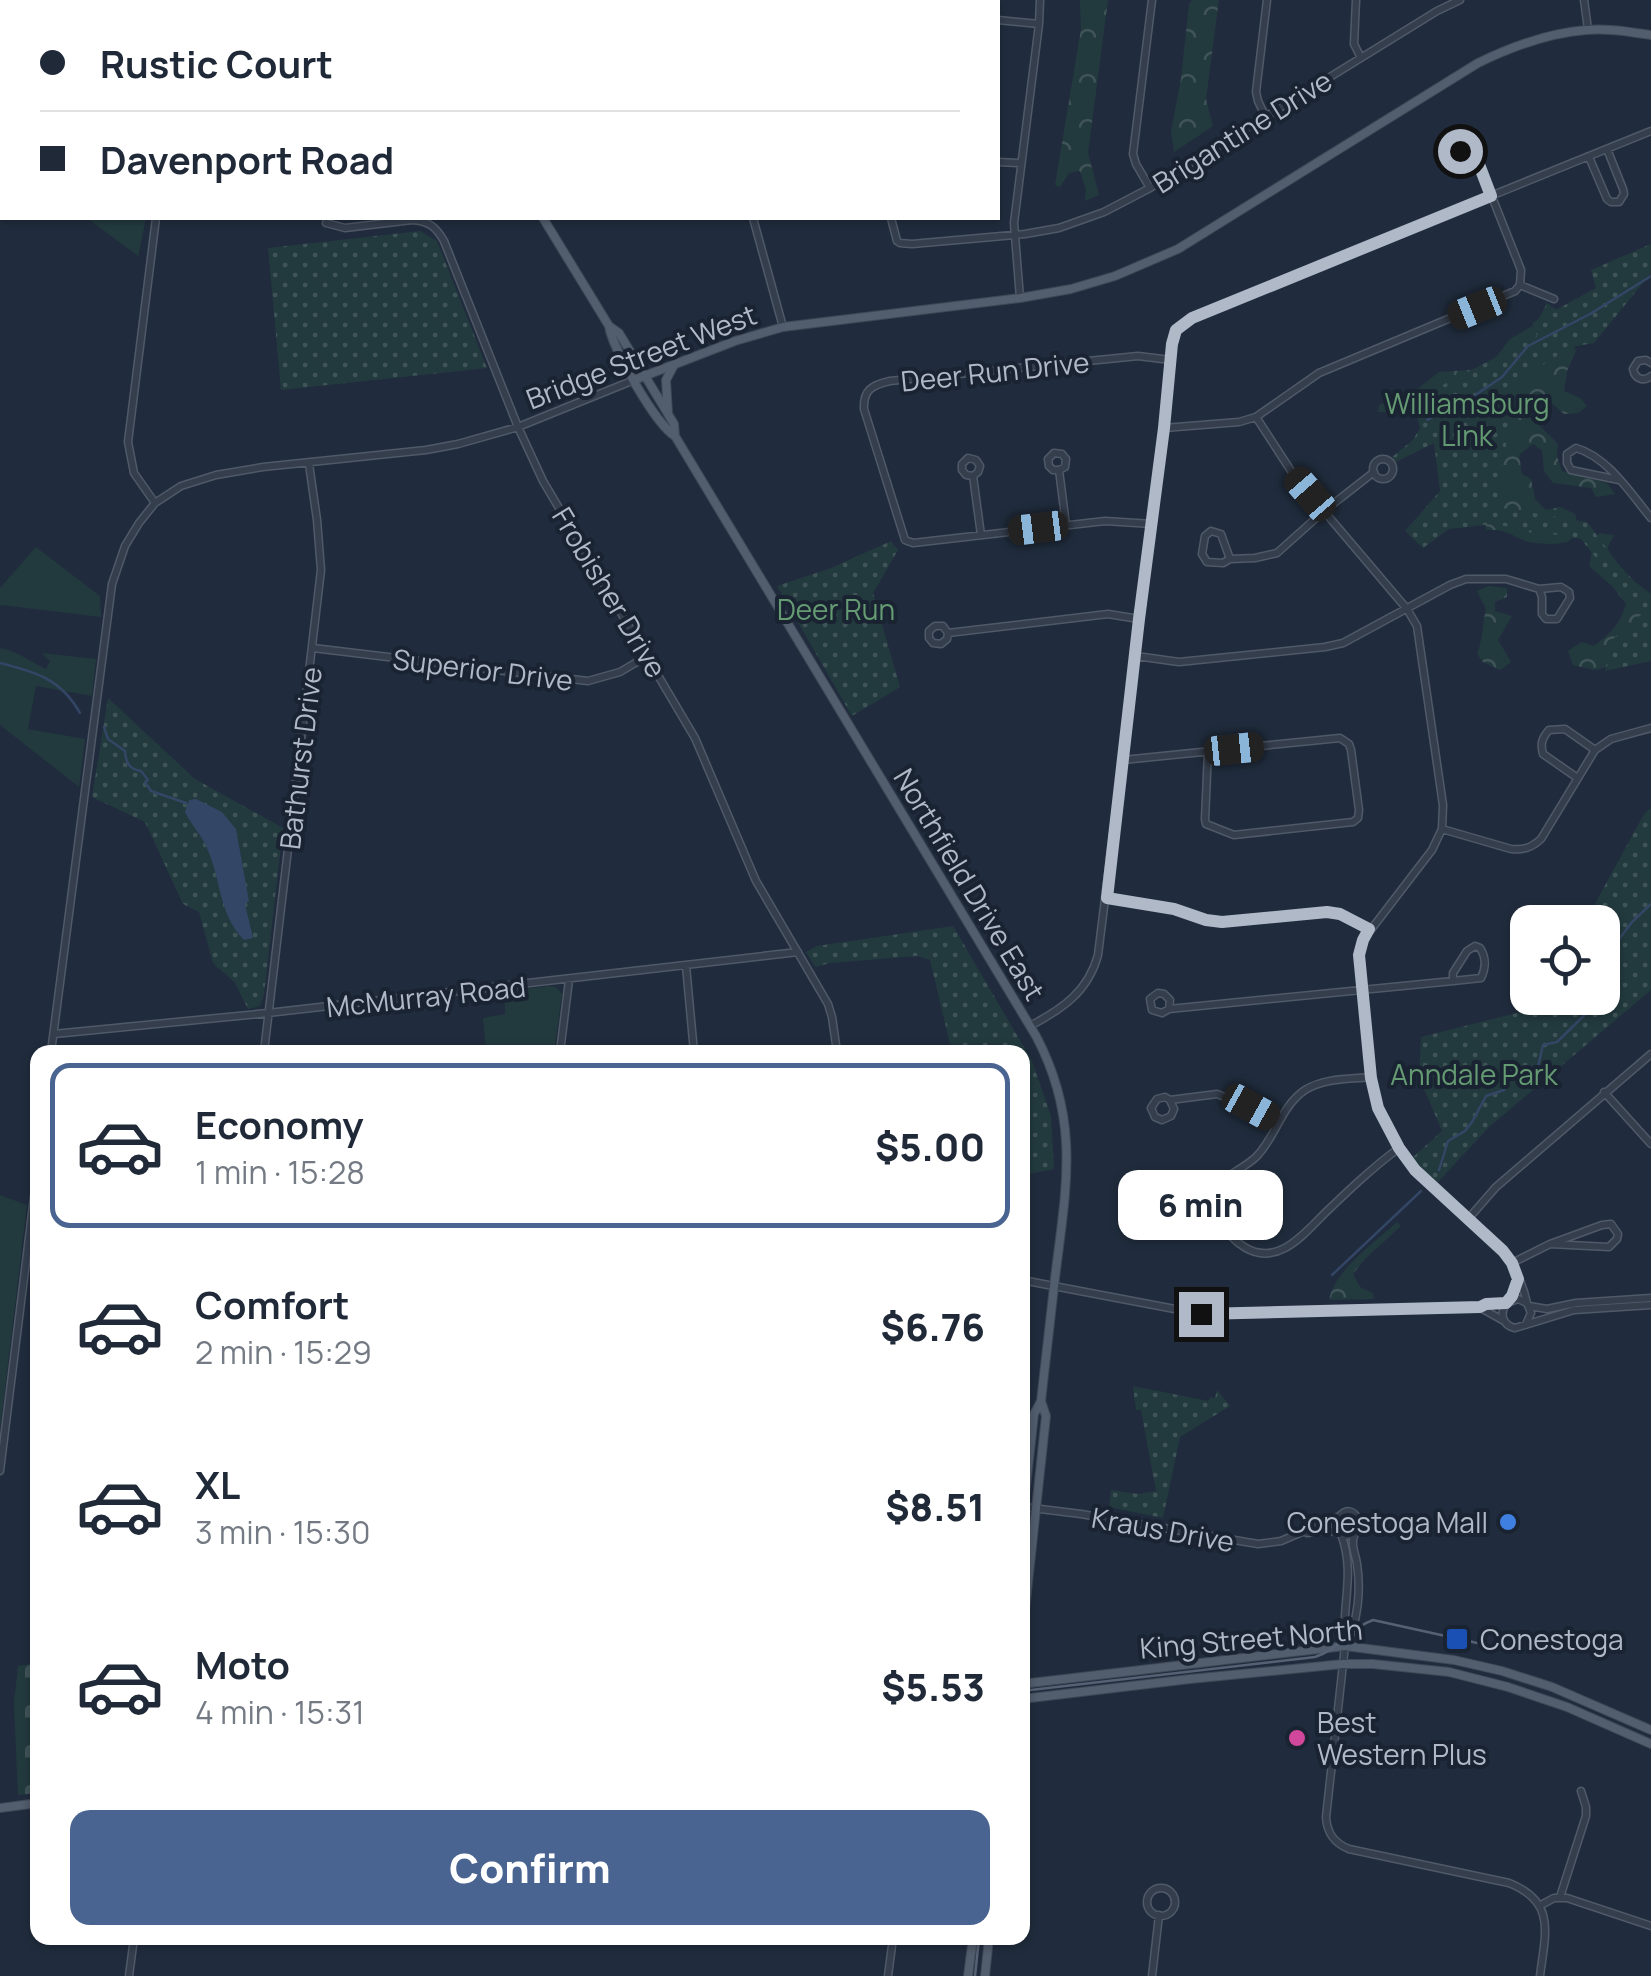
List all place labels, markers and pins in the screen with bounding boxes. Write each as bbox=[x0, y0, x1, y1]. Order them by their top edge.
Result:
place label: Conestoga Mall bbox=[1287, 1503, 1488, 1541]
marker: Conestoga Mall bbox=[1497, 1511, 1519, 1533]
place label: Conestoga bbox=[1480, 1620, 1624, 1658]
marker: Conestoga bbox=[1444, 1626, 1470, 1652]
place label: Best Western Plus bbox=[1317, 1703, 1487, 1773]
marker: Best Western Plus bbox=[1286, 1727, 1308, 1749]

